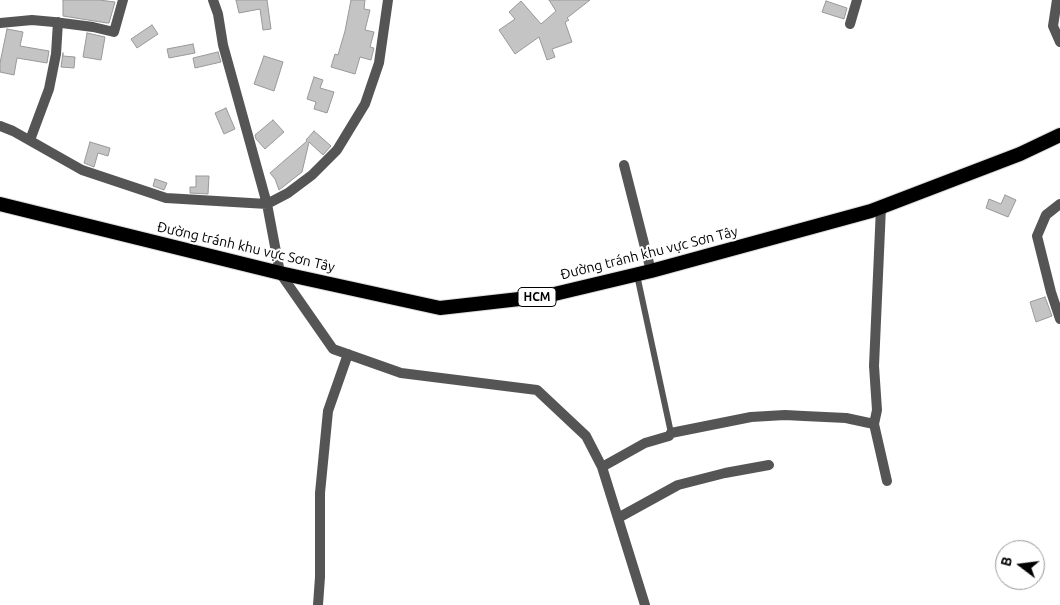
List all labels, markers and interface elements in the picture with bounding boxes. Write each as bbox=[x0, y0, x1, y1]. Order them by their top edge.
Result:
street label: Đường tránh khu vực Sơn Tây bbox=[155, 218, 337, 276]
street label: Đường tránh khu vực Sơn Tây bbox=[559, 223, 739, 283]
road number: HCM bbox=[518, 288, 556, 306]
north arrow bbox=[995, 540, 1045, 590]
text: B bbox=[998, 555, 1015, 568]

